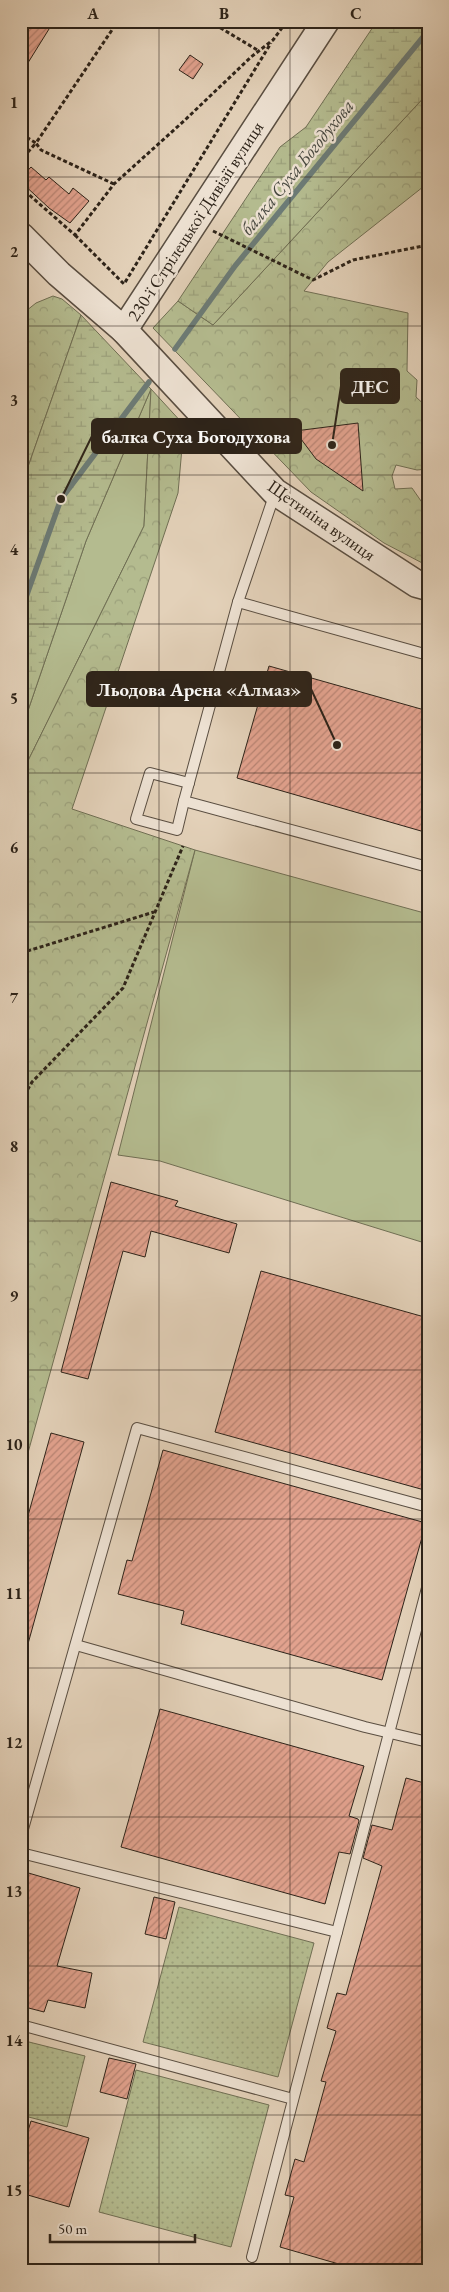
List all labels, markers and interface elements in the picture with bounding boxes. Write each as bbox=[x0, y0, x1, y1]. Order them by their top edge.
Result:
text: A bbox=[86, 3, 99, 24]
text: B bbox=[219, 3, 229, 24]
text: C bbox=[350, 3, 362, 24]
text: 1 bbox=[10, 92, 18, 113]
water label: балка Суха Богодухова bbox=[235, 94, 359, 240]
street label: 230-ї Стрілецької Дивізії вулиця bbox=[122, 117, 268, 325]
text: 2 bbox=[10, 241, 19, 262]
callout: ДЕС bbox=[341, 369, 399, 403]
text: ДЕС bbox=[351, 374, 389, 399]
text: 3 bbox=[10, 390, 18, 411]
callout: балка Суха Богодухова bbox=[92, 419, 301, 453]
text: балка Суха Богодухова bbox=[101, 424, 291, 449]
street label: Щетиніна вулиця bbox=[263, 474, 381, 566]
text: 4 bbox=[10, 539, 19, 560]
callout: Льодова Арена «Алмаз» bbox=[87, 672, 311, 706]
text: Льодова Арена «Алмаз» bbox=[97, 677, 301, 702]
text: 5 bbox=[10, 688, 18, 709]
text: 6 bbox=[10, 837, 19, 858]
text: 7 bbox=[10, 987, 19, 1008]
text: 8 bbox=[10, 1136, 18, 1157]
text: 9 bbox=[10, 1285, 19, 1306]
text: 10 bbox=[6, 1434, 23, 1455]
text: 11 bbox=[6, 1583, 22, 1604]
text: 12 bbox=[6, 1732, 23, 1753]
text: 13 bbox=[6, 1881, 22, 1902]
text: 14 bbox=[6, 2030, 23, 2051]
text: 15 bbox=[6, 2180, 22, 2201]
scale bar bbox=[50, 2212, 195, 2244]
text: 50 m bbox=[58, 2219, 87, 2238]

